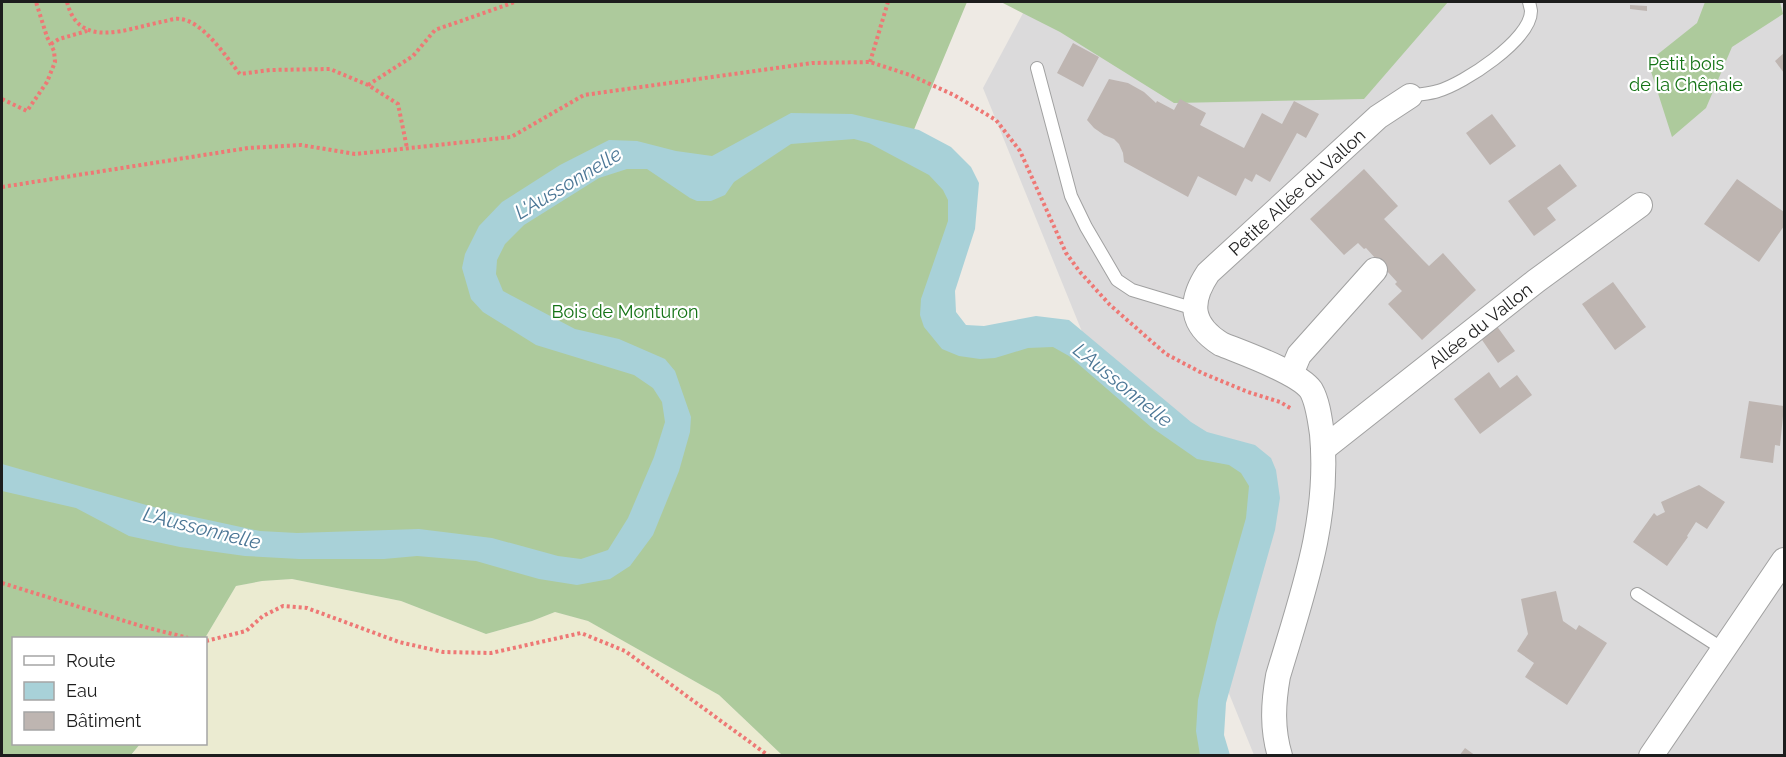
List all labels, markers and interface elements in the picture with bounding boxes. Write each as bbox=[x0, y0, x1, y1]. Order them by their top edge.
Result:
park label: Petit bois de la Chênaie bbox=[1629, 53, 1743, 95]
street label: Petite Allée du Vallon bbox=[1224, 124, 1369, 260]
water label: L'Aussonnelle bbox=[510, 142, 626, 224]
street label: Allée du Vallon bbox=[1424, 278, 1536, 372]
park label: Bois de Monturon bbox=[552, 301, 698, 322]
water label: L'Aussonnelle bbox=[1069, 338, 1178, 432]
water label: L'Aussonnelle bbox=[141, 502, 264, 554]
legend bbox=[12, 637, 207, 745]
text: Route bbox=[66, 650, 116, 671]
text: Eau bbox=[66, 680, 97, 701]
text: Bâtiment bbox=[66, 710, 141, 731]

